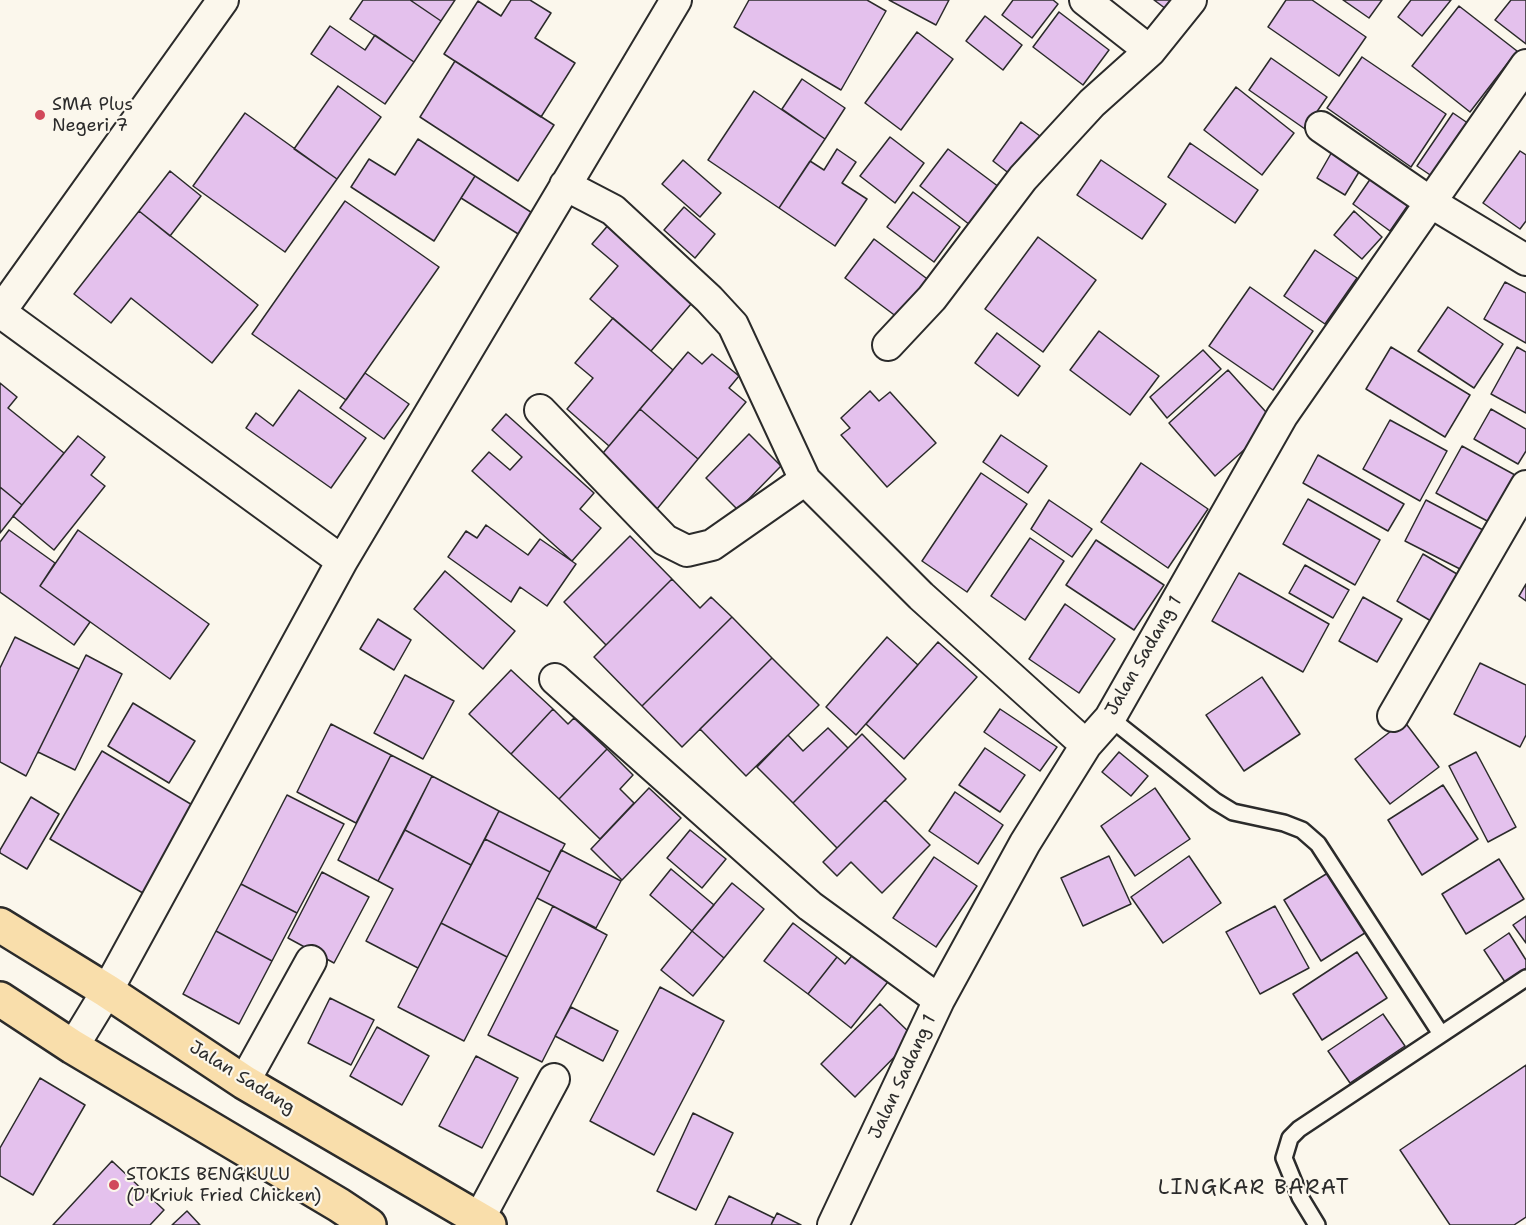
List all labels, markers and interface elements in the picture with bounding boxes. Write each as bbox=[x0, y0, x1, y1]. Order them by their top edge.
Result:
place label: SMA Plus Negeri 7 bbox=[52, 94, 133, 136]
marker: SMA Plus Negeri 7 bbox=[33, 108, 47, 122]
street label: Jalan Sadang 1 bbox=[1101, 592, 1187, 720]
street label: Jalan Sadang 1 bbox=[865, 1012, 941, 1142]
street label: Jalan Sadang bbox=[185, 1037, 299, 1119]
place label: STOKIS BENGKULU (D'Kriuk Fried Chicken) bbox=[126, 1164, 321, 1206]
district label: LINGKAR BARAT bbox=[1158, 1176, 1350, 1202]
marker: STOKIS BENGKULU (D'Kriuk Fried Chicken) bbox=[107, 1178, 121, 1192]

